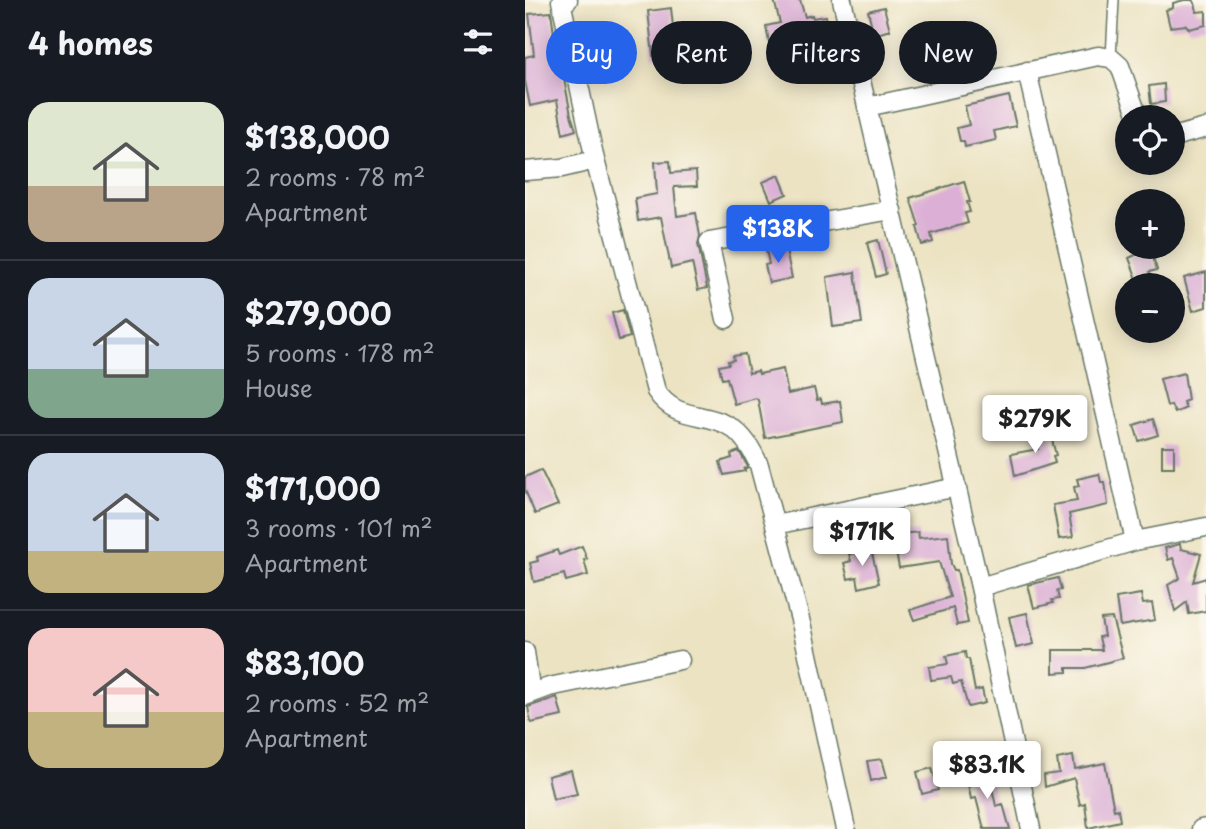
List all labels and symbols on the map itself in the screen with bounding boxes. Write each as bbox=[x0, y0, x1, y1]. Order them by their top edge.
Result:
pin: $138K bbox=[729, 205, 827, 265]
pin: $279K bbox=[986, 396, 1084, 455]
pin: $171K bbox=[813, 508, 911, 568]
pin: $83.1K bbox=[930, 742, 1044, 801]

